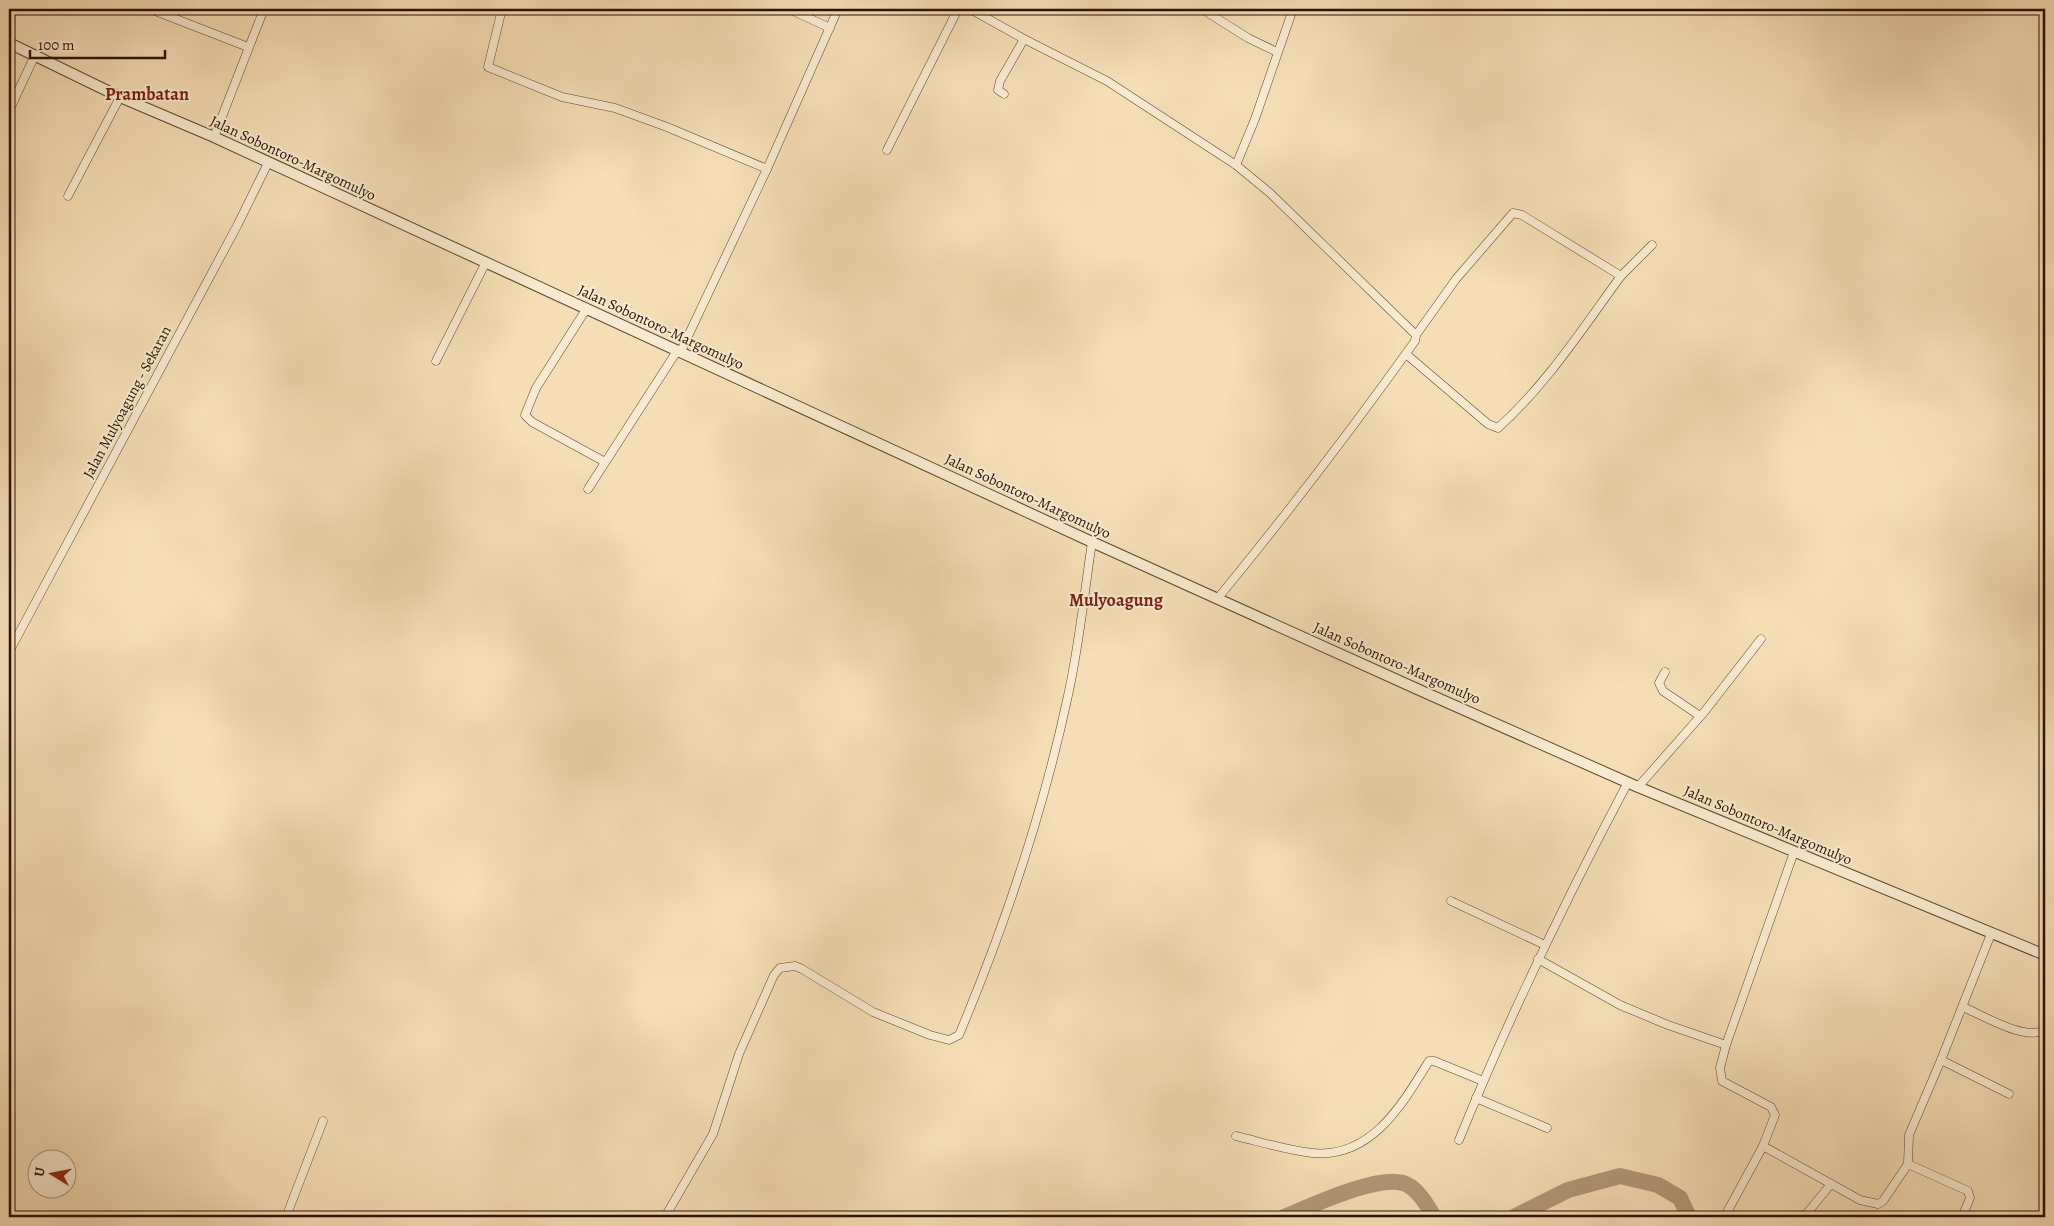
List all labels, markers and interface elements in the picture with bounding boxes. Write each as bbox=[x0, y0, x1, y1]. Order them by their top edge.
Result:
scale bar bbox=[30, 28, 165, 60]
text: 100 m bbox=[38, 35, 75, 55]
district label: Prambatan bbox=[105, 82, 189, 106]
street label: Jalan Sobontoro-Margomulyo bbox=[207, 111, 379, 205]
street label: Jalan Sobontoro-Margomulyo bbox=[575, 280, 747, 374]
street label: Jalan Mulyoagung - Sekaran bbox=[78, 322, 176, 482]
street label: Jalan Sobontoro-Margomulyo bbox=[942, 449, 1114, 543]
district label: Mulyoagung bbox=[1069, 588, 1164, 612]
street label: Jalan Sobontoro-Margomulyo bbox=[1310, 617, 1484, 709]
street label: Jalan Sobontoro-Margomulyo bbox=[1681, 780, 1855, 870]
north arrow bbox=[28, 1148, 78, 1198]
text: U bbox=[30, 1166, 50, 1178]

